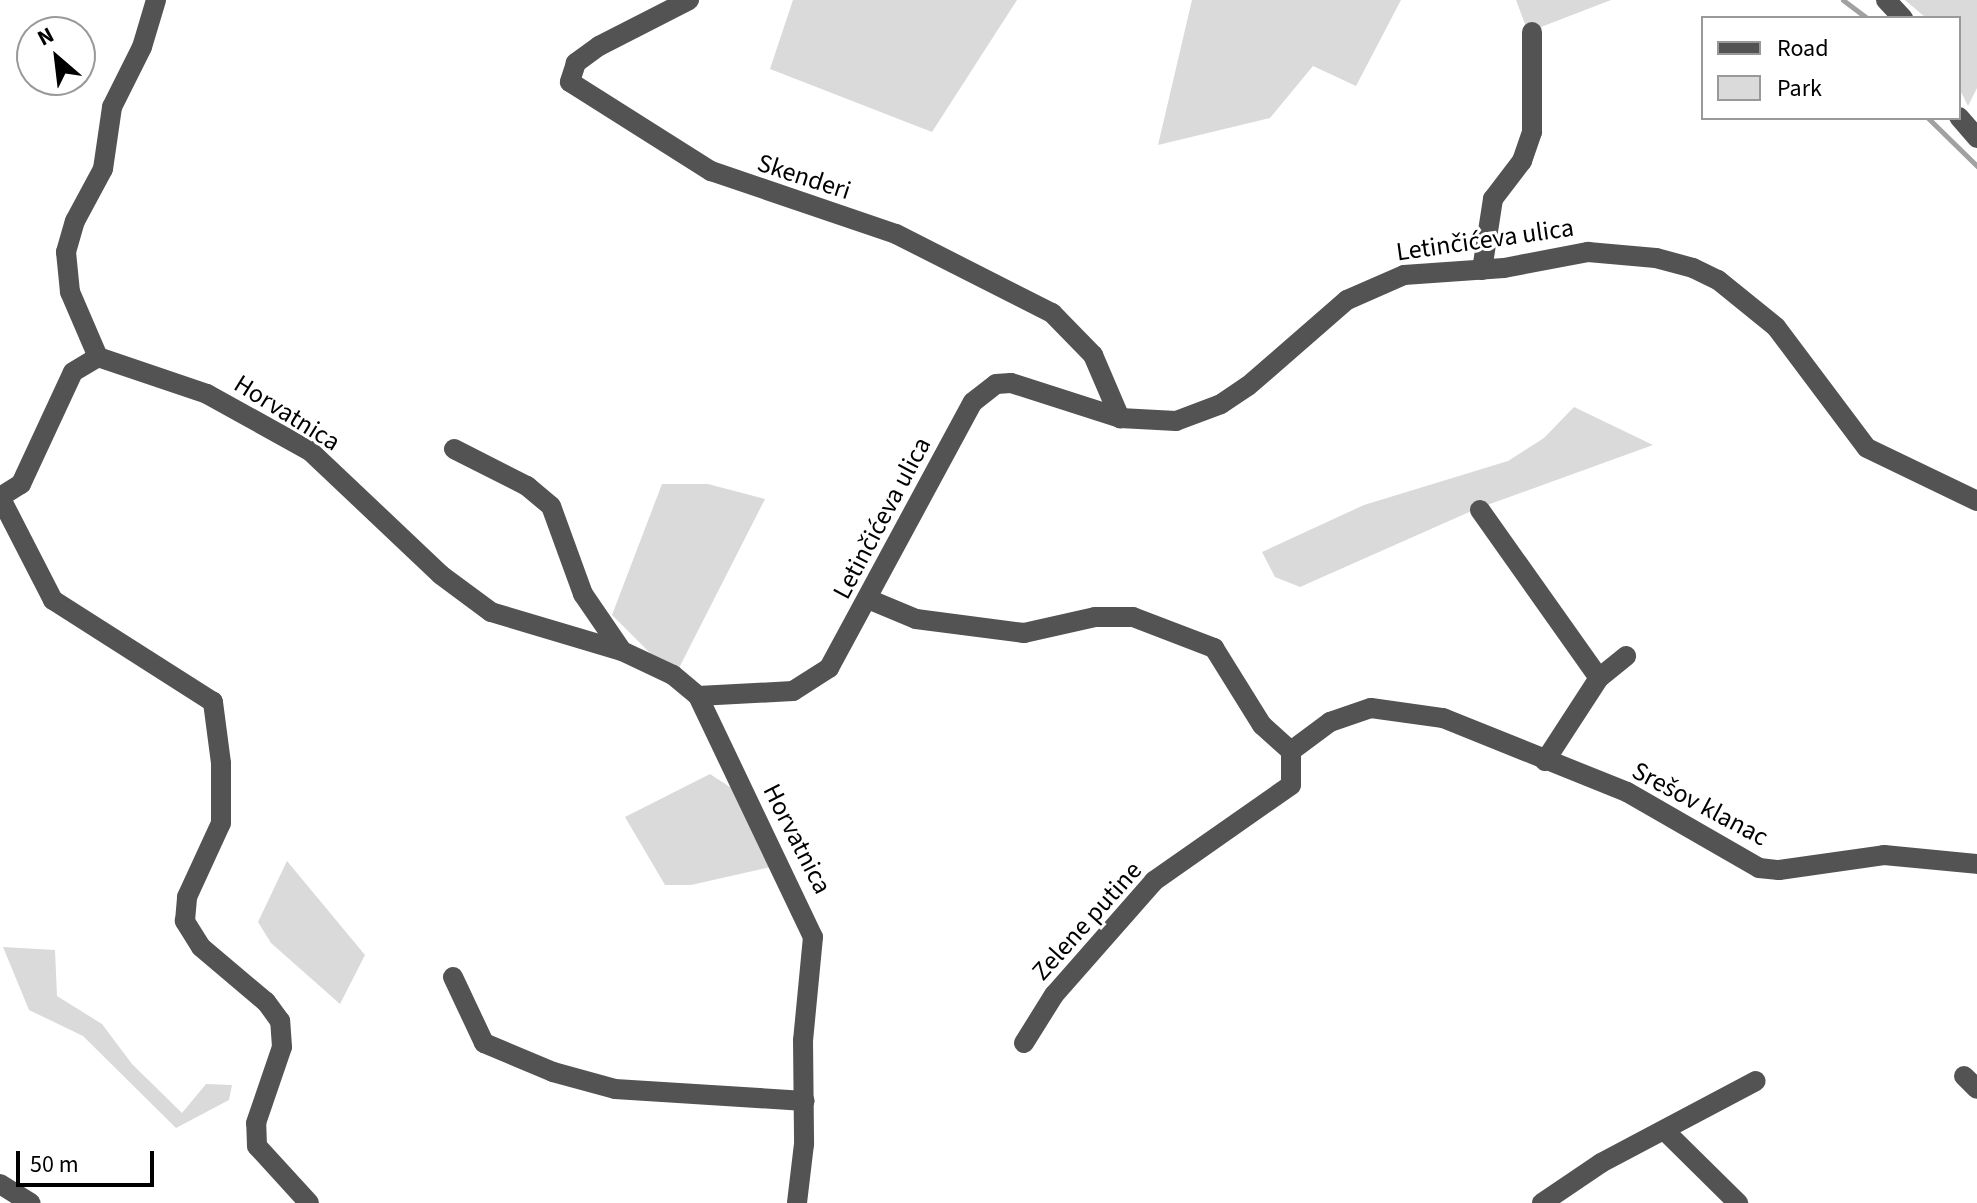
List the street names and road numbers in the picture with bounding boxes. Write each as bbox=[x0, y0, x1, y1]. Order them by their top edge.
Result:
street label: Skenderi bbox=[753, 147, 855, 207]
street label: Letinčićeva ulica bbox=[1394, 212, 1576, 268]
street label: Horvatnica bbox=[228, 368, 346, 458]
street label: Letinčićeva ulica bbox=[826, 432, 938, 604]
street label: Srešov klanac bbox=[1627, 755, 1773, 853]
street label: Horvatnica bbox=[756, 779, 838, 899]
street label: Zelene putine bbox=[1026, 855, 1148, 987]

